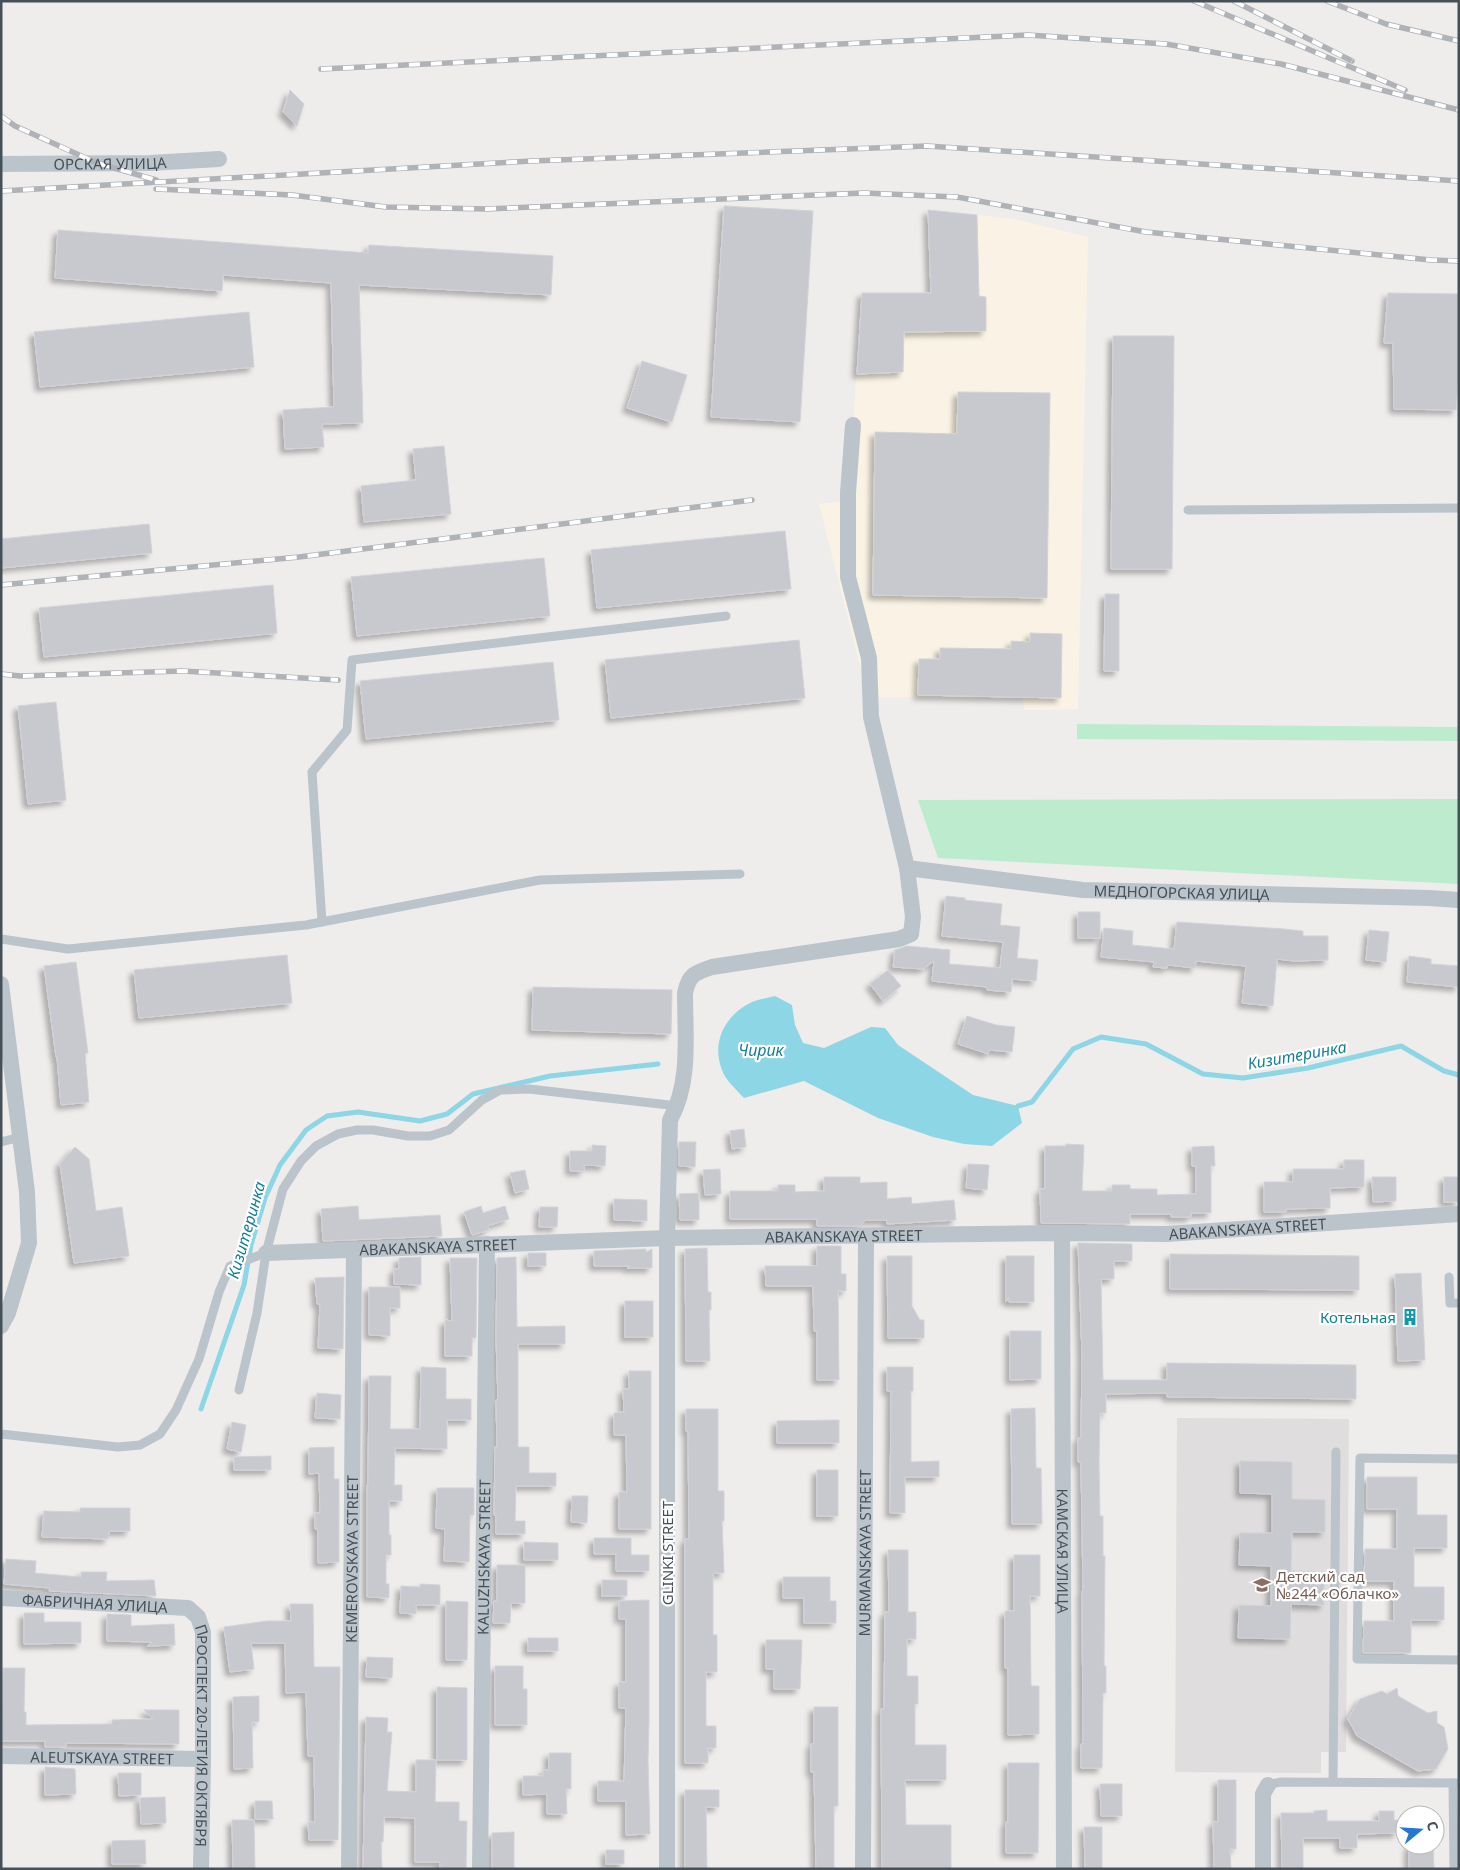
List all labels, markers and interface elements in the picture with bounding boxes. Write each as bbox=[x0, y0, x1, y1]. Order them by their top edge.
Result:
street label: ОРСКАЯ УЛИЦА bbox=[53, 152, 167, 174]
street label: МЕДНОГОРСКАЯ УЛИЦА bbox=[1094, 880, 1270, 904]
water label: Кизитеринка bbox=[1246, 1035, 1348, 1075]
water label: Чирик bbox=[738, 1039, 785, 1061]
water label: Кизитеринка bbox=[222, 1179, 270, 1281]
street label: ABAKANSKAYA STREET bbox=[1168, 1213, 1327, 1244]
street label: ABAKANSKAYA STREET bbox=[765, 1225, 923, 1247]
street label: ABAKANSKAYA STREET bbox=[359, 1234, 518, 1260]
place label: Котельная bbox=[1320, 1307, 1396, 1327]
building icon: Котельная bbox=[1400, 1307, 1420, 1327]
street label: MURMANSKAYA STREET bbox=[854, 1469, 875, 1636]
street label: KEMEROVSKAYA STREET bbox=[341, 1474, 362, 1643]
street label: KALUZHSKAYA STREET bbox=[473, 1478, 494, 1635]
street label: КАМСКАЯ УЛИЦА bbox=[1053, 1488, 1073, 1614]
street label: GLINKI STREET bbox=[657, 1500, 677, 1605]
place label: Детский сад №244 «Облачко» bbox=[1276, 1566, 1400, 1603]
school or university icon: Детский сад №244 «Облачко» bbox=[1252, 1575, 1272, 1595]
street label: ФАБРИЧНАЯ УЛИЦА bbox=[22, 1589, 169, 1617]
street label: ПРОСПЕКТ 20-ЛЕТИЯ ОКТЯБРЯ bbox=[191, 1621, 213, 1847]
street label: ALEUTSKAYA STREET bbox=[30, 1746, 174, 1769]
north arrow bbox=[1395, 1805, 1445, 1855]
text: С bbox=[1422, 1819, 1443, 1833]

